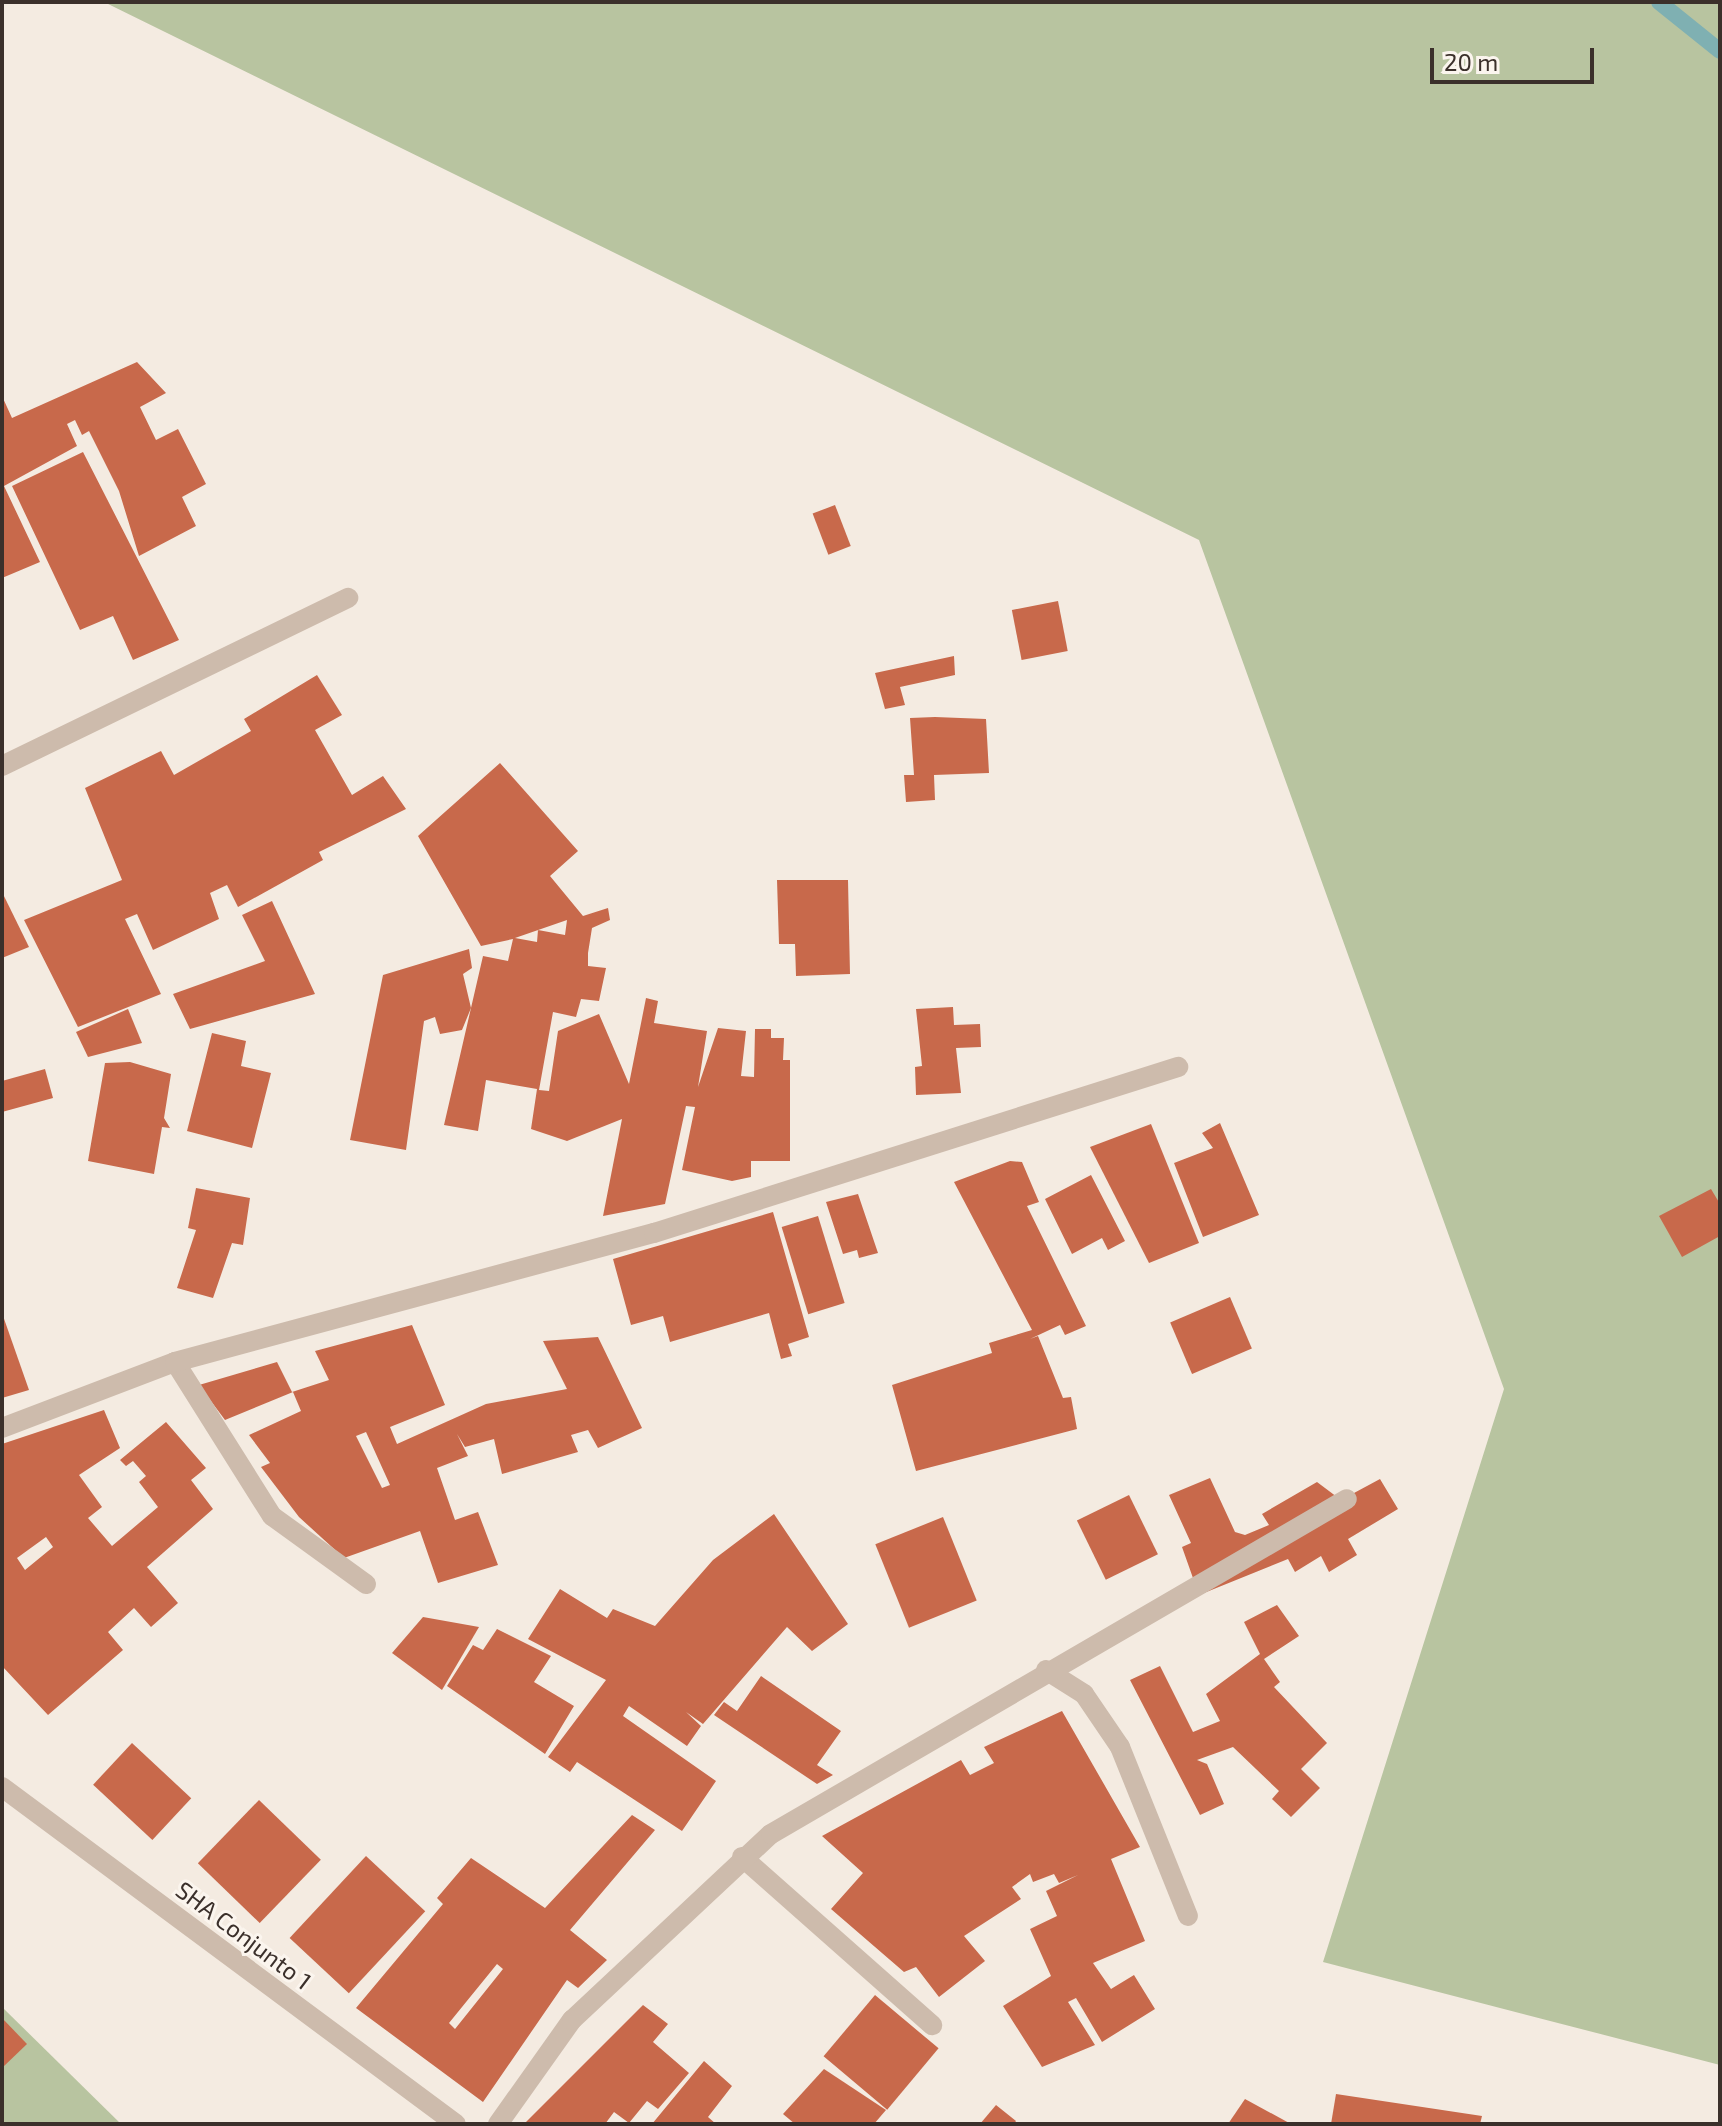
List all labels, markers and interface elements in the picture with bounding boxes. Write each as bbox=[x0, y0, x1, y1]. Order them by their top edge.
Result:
scale bar bbox=[1434, 32, 1598, 82]
text: 20 m bbox=[1444, 47, 1498, 76]
street label: SHA Conjunto 1 bbox=[171, 1875, 317, 1995]

